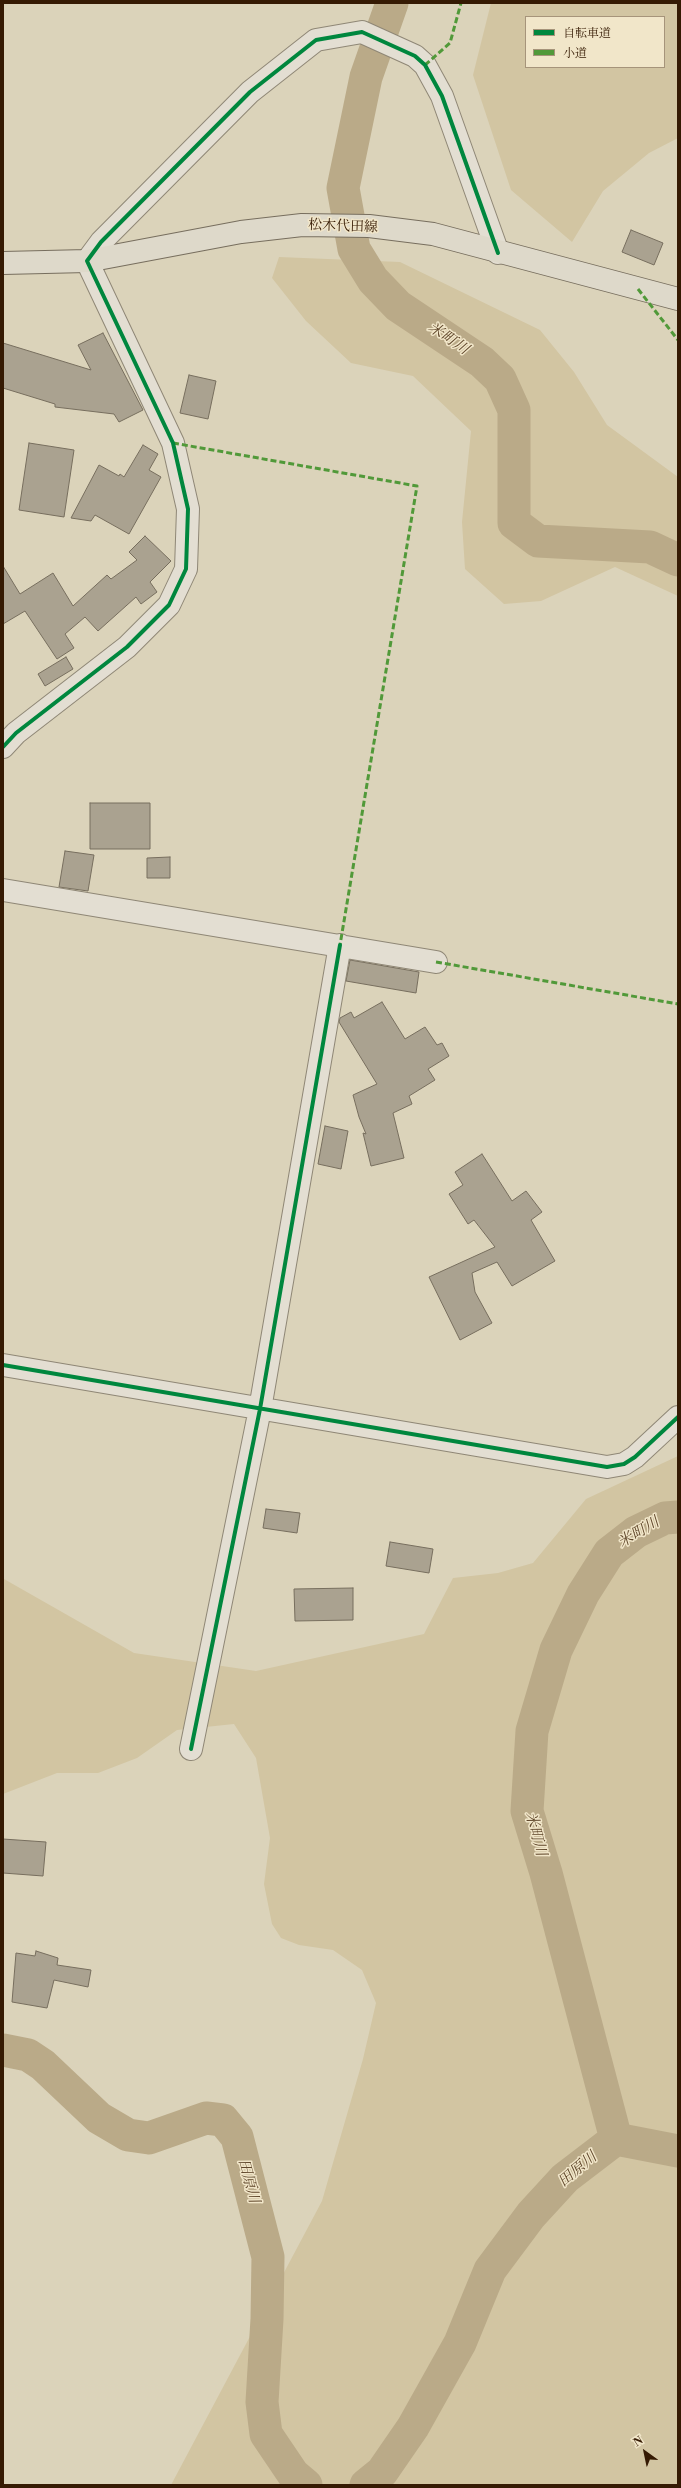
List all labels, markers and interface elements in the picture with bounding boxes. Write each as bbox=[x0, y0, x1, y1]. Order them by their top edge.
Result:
legend bbox=[525, 16, 665, 68]
text: 自転車道 bbox=[563, 26, 611, 41]
text: 小道 bbox=[563, 46, 587, 61]
street label: 松木代田線 bbox=[308, 217, 378, 237]
water label: 米町川 bbox=[424, 319, 472, 359]
water label: 米町川 bbox=[615, 1514, 663, 1552]
water label: 米町川 bbox=[520, 1810, 550, 1858]
water label: 田原川 bbox=[555, 2149, 601, 2191]
water label: 田原川 bbox=[233, 2157, 263, 2205]
north arrow bbox=[625, 2432, 665, 2472]
text: N bbox=[631, 2434, 646, 2450]

